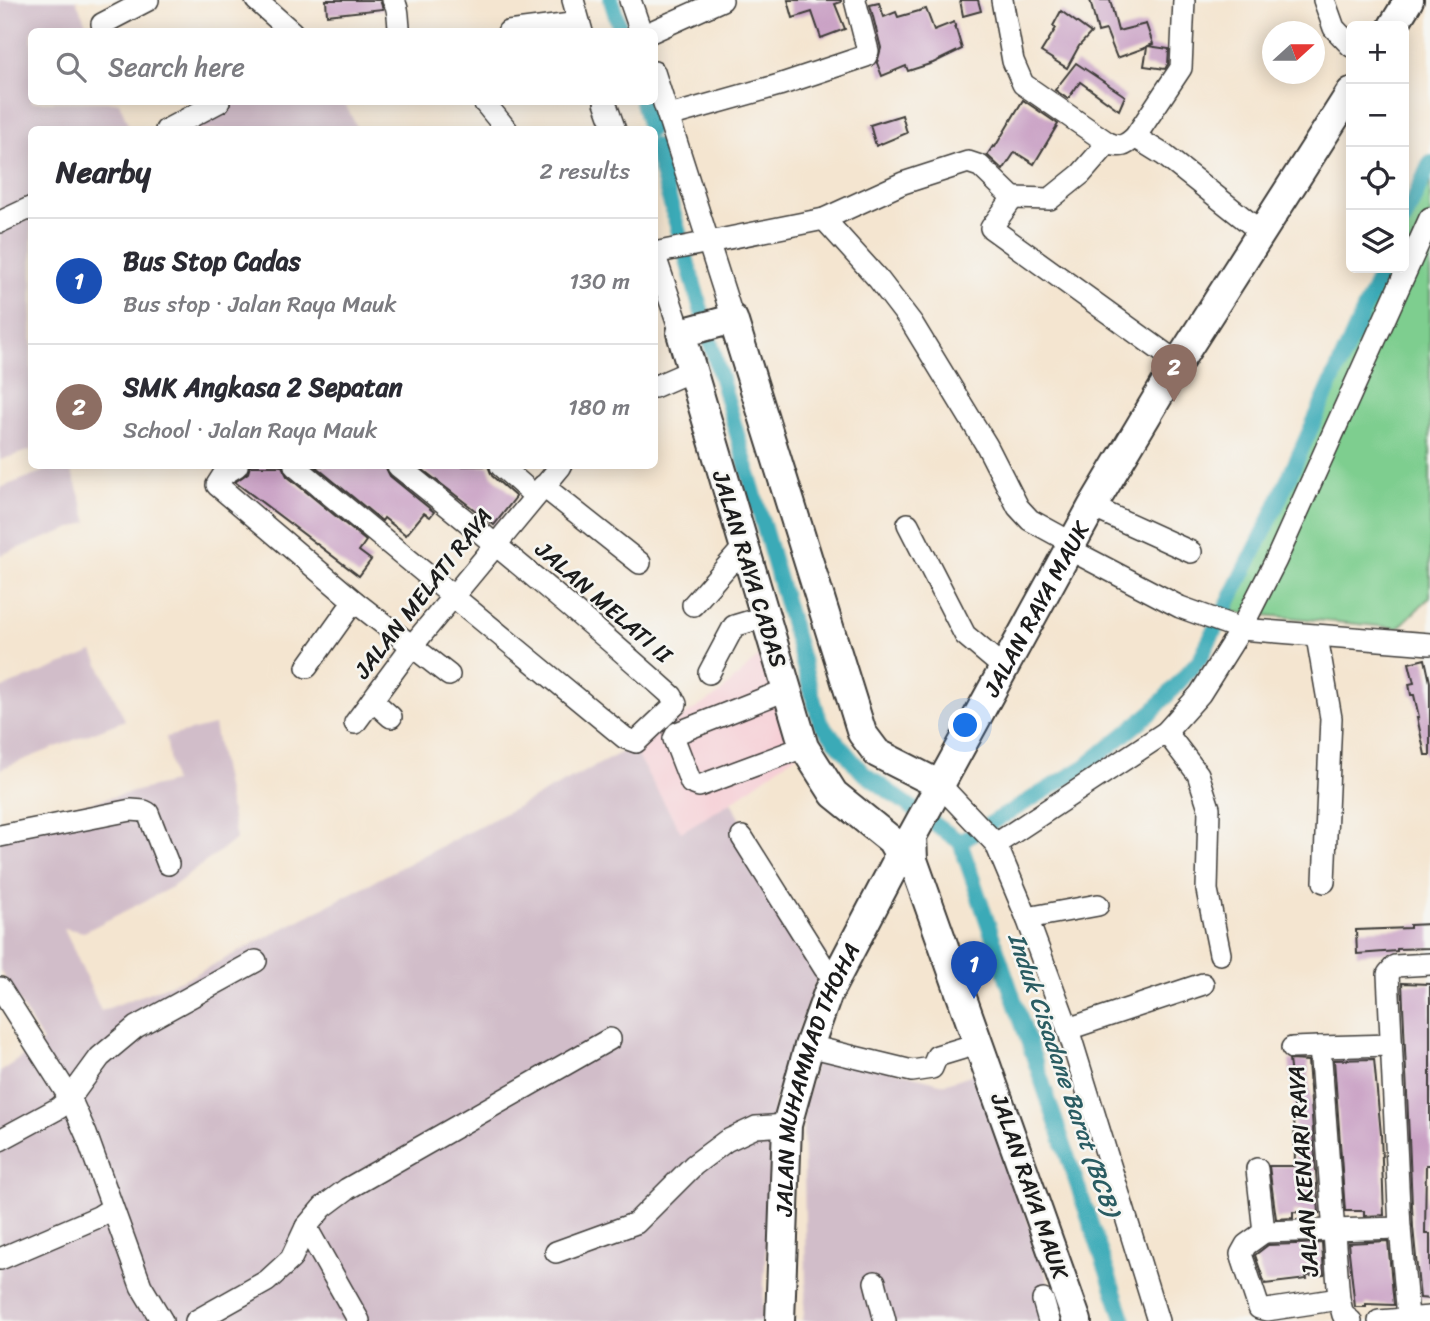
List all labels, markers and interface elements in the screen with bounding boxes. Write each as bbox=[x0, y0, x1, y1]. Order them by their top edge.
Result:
north arrow bbox=[1262, 21, 1325, 84]
map controls bbox=[1346, 21, 1409, 273]
button: + bbox=[1346, 21, 1409, 84]
search box bbox=[28, 28, 658, 105]
text: Search here bbox=[108, 44, 245, 90]
icon: search bbox=[52, 48, 90, 86]
button: − bbox=[1346, 84, 1409, 147]
text: Nearby bbox=[56, 145, 151, 199]
button: locate bbox=[1346, 147, 1409, 210]
text: 2 results bbox=[539, 151, 630, 192]
button: layers bbox=[1346, 210, 1409, 273]
text: Bus Stop Cadas bbox=[123, 238, 301, 284]
text: 1 bbox=[74, 261, 84, 302]
text: 130 m bbox=[569, 261, 630, 302]
text: Bus stop · Jalan Raya Mauk bbox=[123, 284, 397, 325]
pin: 2 bbox=[1151, 344, 1197, 402]
text: SMK Angkasa 2 Sepatan bbox=[123, 364, 403, 410]
text: 2 bbox=[72, 387, 86, 428]
text: 180 m bbox=[568, 387, 630, 428]
text: School · Jalan Raya Mauk bbox=[123, 410, 377, 451]
street label: JALAN RAYA CADAS bbox=[700, 465, 799, 673]
street label: JALAN MELATI RAYA bbox=[343, 499, 504, 689]
street label: JALAN RAYA MAUK bbox=[971, 513, 1102, 705]
street label: JALAN MELATI II bbox=[525, 530, 683, 675]
your location bbox=[948, 708, 982, 742]
water label: Induk Cisadane Barat (BCB) bbox=[996, 926, 1134, 1225]
street label: JALAN MUHAMMAD THOHA bbox=[764, 935, 872, 1218]
pin: 1 bbox=[951, 941, 997, 999]
street label: JALAN KENARI RAYA bbox=[1276, 1064, 1331, 1279]
street label: JALAN RAYA MAUK bbox=[978, 1087, 1081, 1286]

